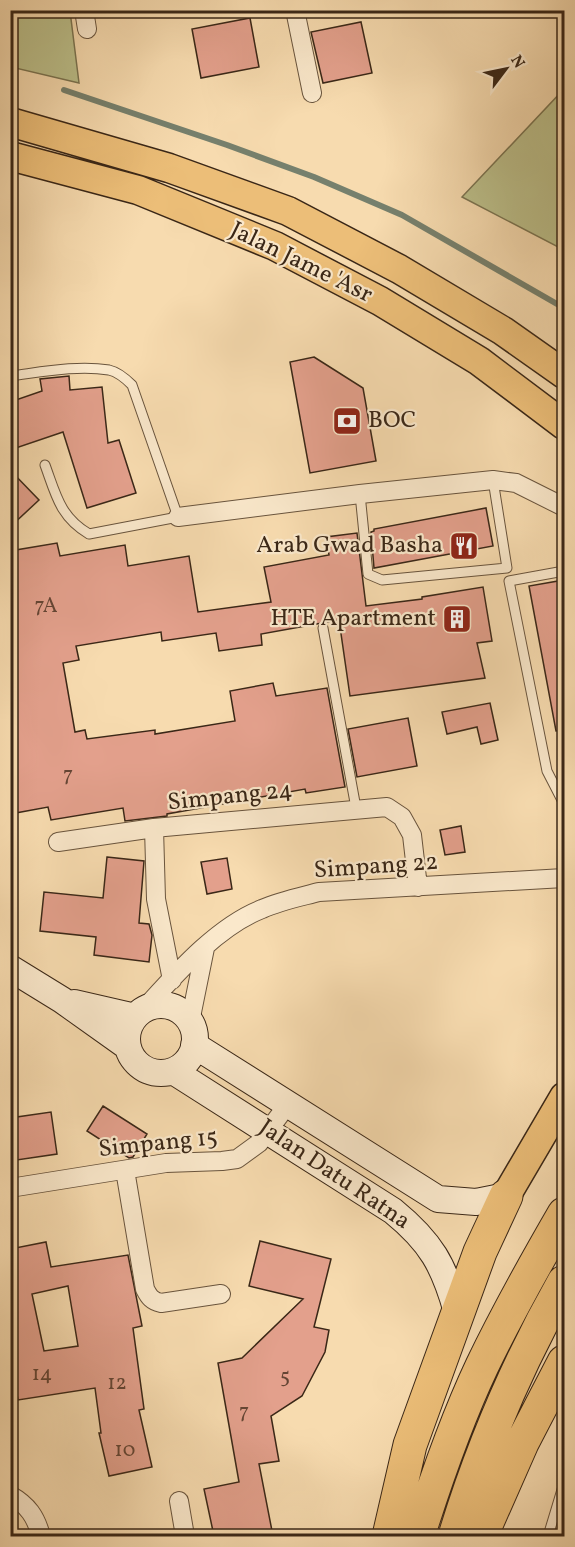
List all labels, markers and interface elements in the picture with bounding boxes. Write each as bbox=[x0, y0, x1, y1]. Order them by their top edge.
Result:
north arrow bbox=[476, 39, 536, 99]
text: N bbox=[505, 51, 530, 73]
street label: Jalan Jame 'Asr bbox=[224, 214, 378, 312]
place label: BOC bbox=[368, 404, 416, 438]
bank icon: BOC bbox=[331, 405, 363, 437]
place label: Arab Gwad Basha bbox=[256, 529, 443, 563]
restaurant icon: Arab Gwad Basha bbox=[448, 530, 480, 562]
house number: 7A bbox=[35, 592, 58, 621]
place label: HTE Apartment bbox=[270, 602, 436, 636]
building icon: HTE Apartment bbox=[441, 603, 473, 635]
house number: 7 bbox=[63, 761, 73, 790]
street label: Simpang 24 bbox=[166, 774, 294, 820]
street label: Simpang 22 bbox=[313, 846, 439, 888]
street label: Jalan Datu Ratna bbox=[251, 1112, 417, 1238]
street label: Simpang 15 bbox=[97, 1121, 219, 1167]
house number: 14 bbox=[32, 1360, 52, 1389]
house number: 5 bbox=[280, 1362, 290, 1391]
house number: 12 bbox=[107, 1369, 127, 1398]
house number: 7 bbox=[239, 1398, 249, 1427]
house number: 10 bbox=[115, 1436, 135, 1465]

